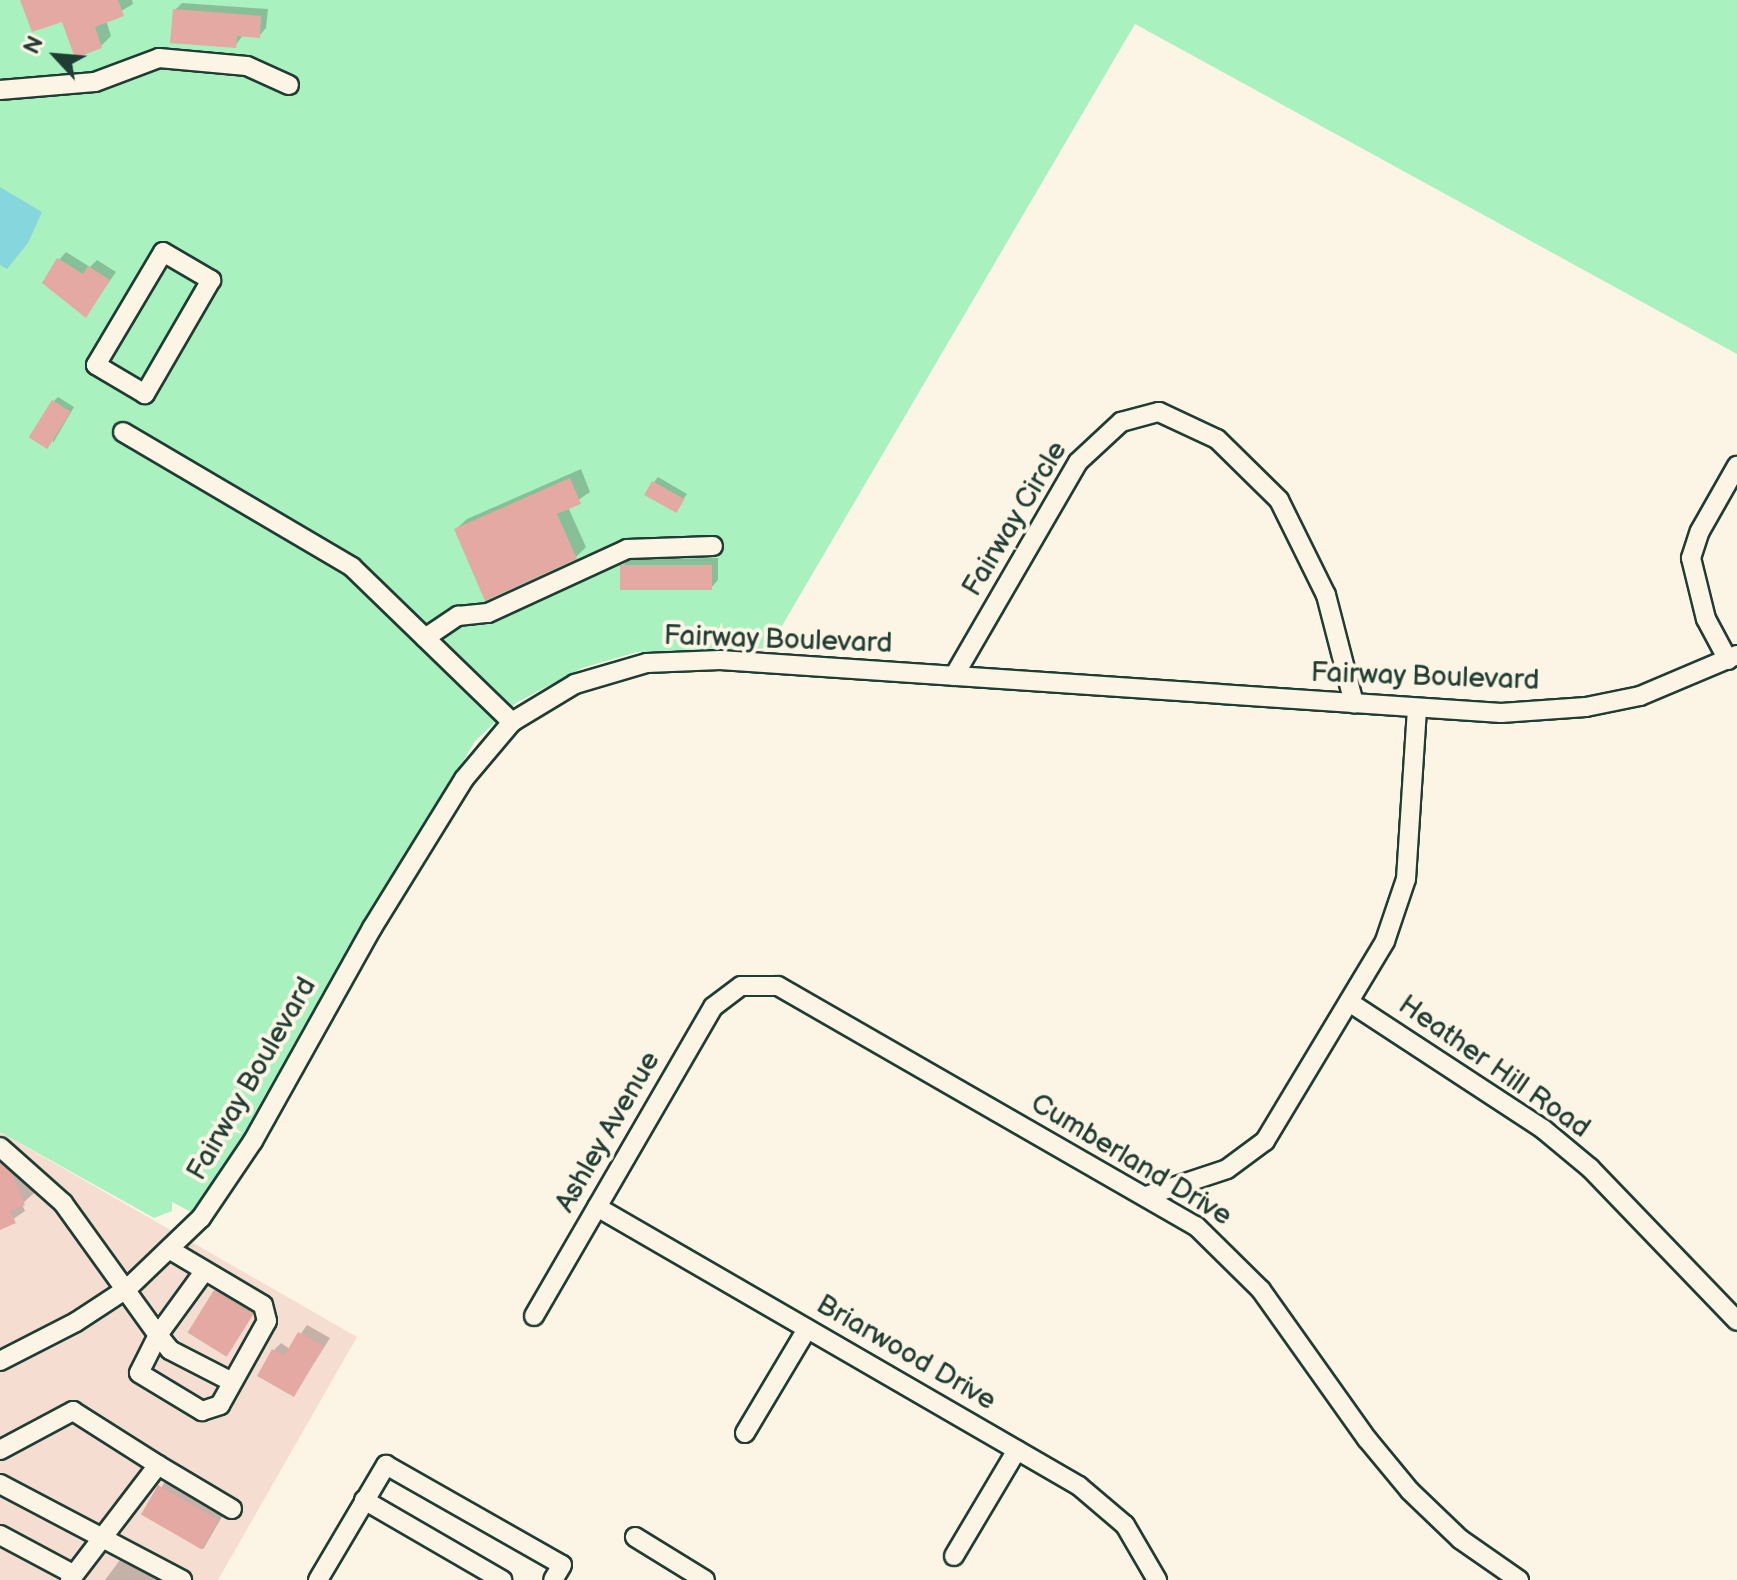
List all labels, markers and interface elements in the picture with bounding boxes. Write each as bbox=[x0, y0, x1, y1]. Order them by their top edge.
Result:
north arrow bbox=[16, 16, 96, 96]
text: N bbox=[18, 32, 50, 59]
street label: Fairway Circle bbox=[955, 435, 1075, 603]
street label: Fairway Boulevard bbox=[662, 619, 894, 661]
street label: Fairway Boulevard bbox=[1309, 656, 1541, 698]
street label: Fairway Boulevard bbox=[180, 971, 324, 1187]
street label: Heather Hill Road bbox=[1392, 988, 1596, 1146]
street label: Ashley Avenue bbox=[548, 1045, 668, 1219]
street label: Cumberland Drive bbox=[1024, 1087, 1238, 1233]
street label: Briarwood Drive bbox=[810, 1288, 1002, 1418]

